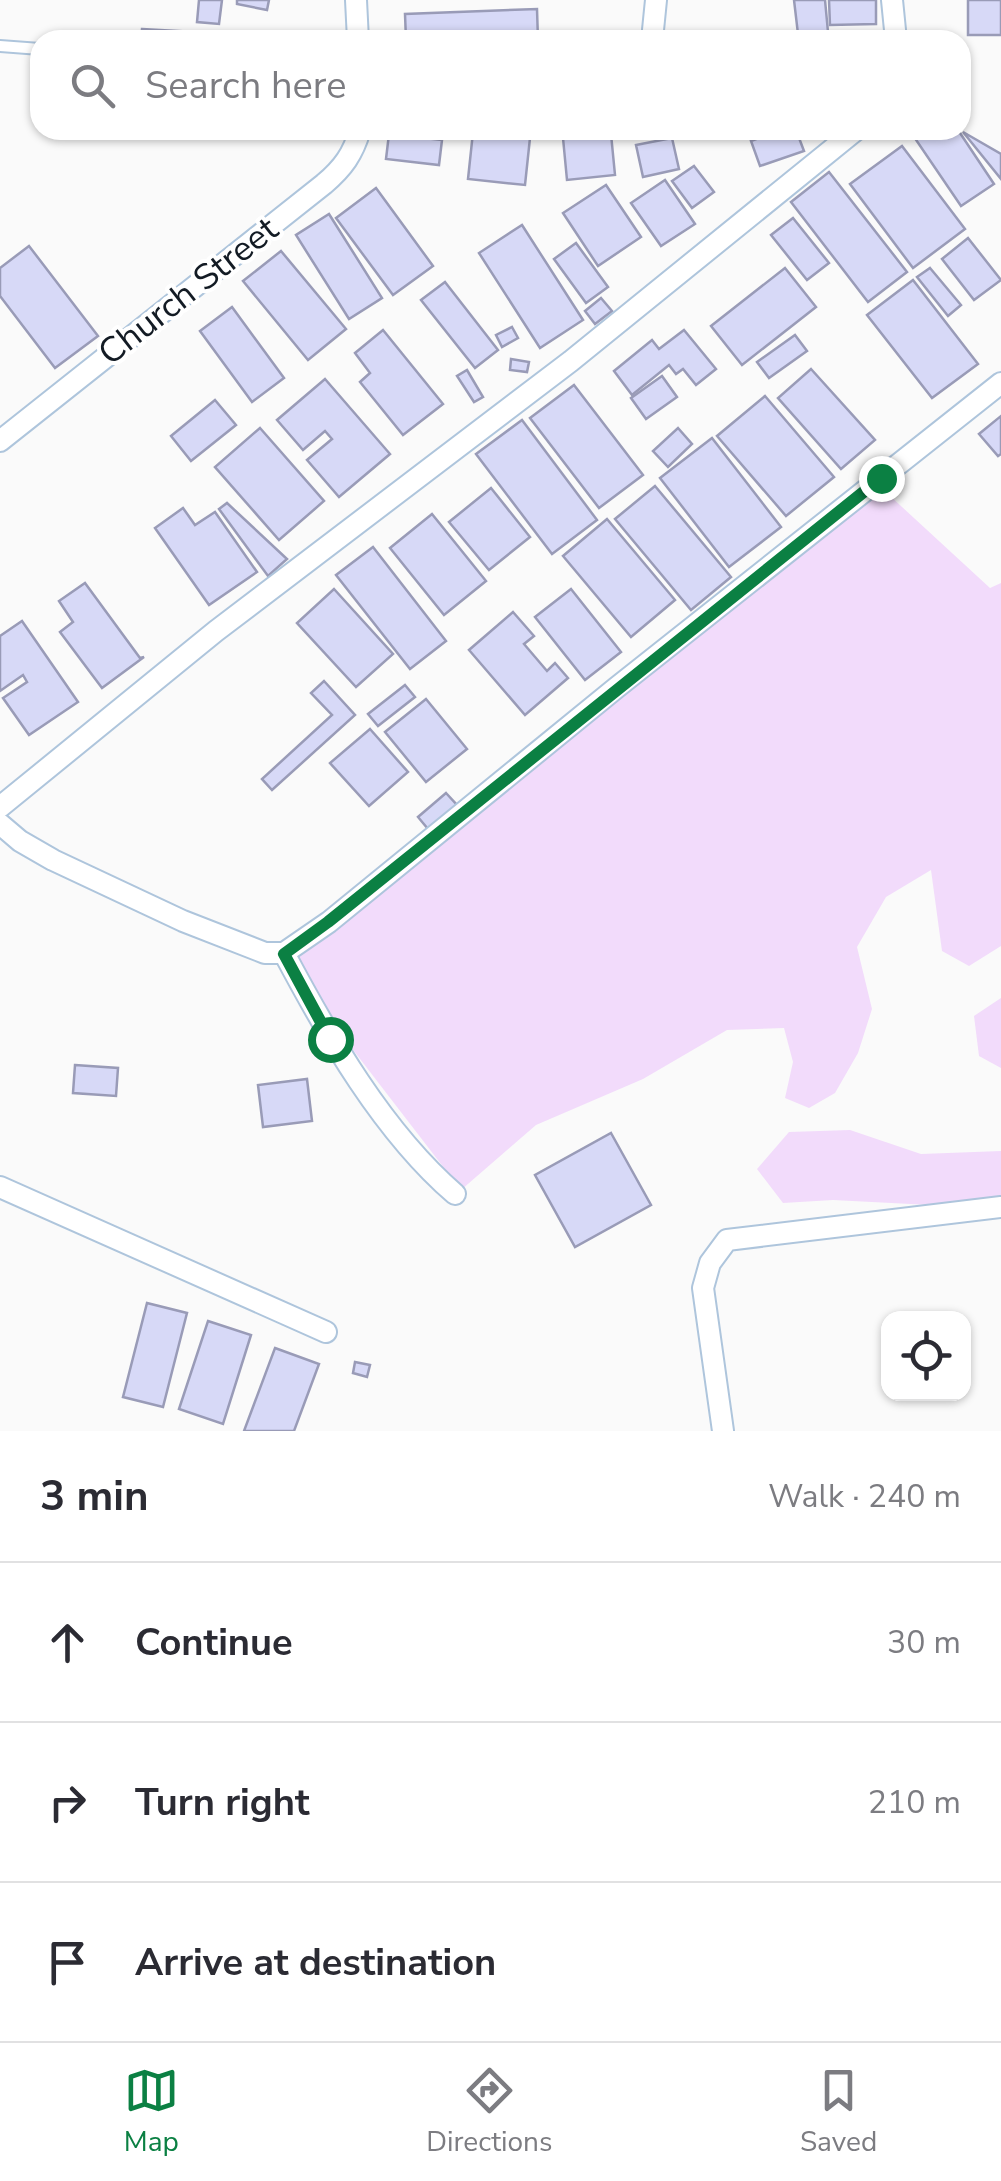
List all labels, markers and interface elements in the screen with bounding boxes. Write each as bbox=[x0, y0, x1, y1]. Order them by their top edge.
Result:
search box bbox=[30, 30, 971, 140]
icon: search bbox=[65, 58, 120, 113]
text: Search here bbox=[145, 60, 346, 111]
street label: Church Street bbox=[88, 206, 288, 376]
route end bbox=[859, 456, 905, 502]
route start bbox=[308, 1017, 354, 1063]
map controls bbox=[881, 1311, 971, 1401]
button: locate bbox=[881, 1311, 971, 1401]
text: 3 min bbox=[40, 1468, 149, 1525]
text: Walk · 240 m bbox=[768, 1475, 961, 1518]
icon: ahead bbox=[40, 1615, 95, 1670]
text: Continue bbox=[135, 1617, 293, 1668]
text: 30 m bbox=[887, 1621, 961, 1664]
icon: right bbox=[40, 1775, 95, 1830]
text: Turn right bbox=[135, 1777, 310, 1828]
text: 210 m bbox=[868, 1781, 961, 1824]
icon: arrive bbox=[40, 1935, 95, 1990]
text: Arrive at destination bbox=[135, 1937, 496, 1988]
tab: Map bbox=[124, 2063, 179, 2161]
tab: Directions bbox=[426, 2063, 552, 2161]
tab: Saved bbox=[800, 2063, 877, 2161]

